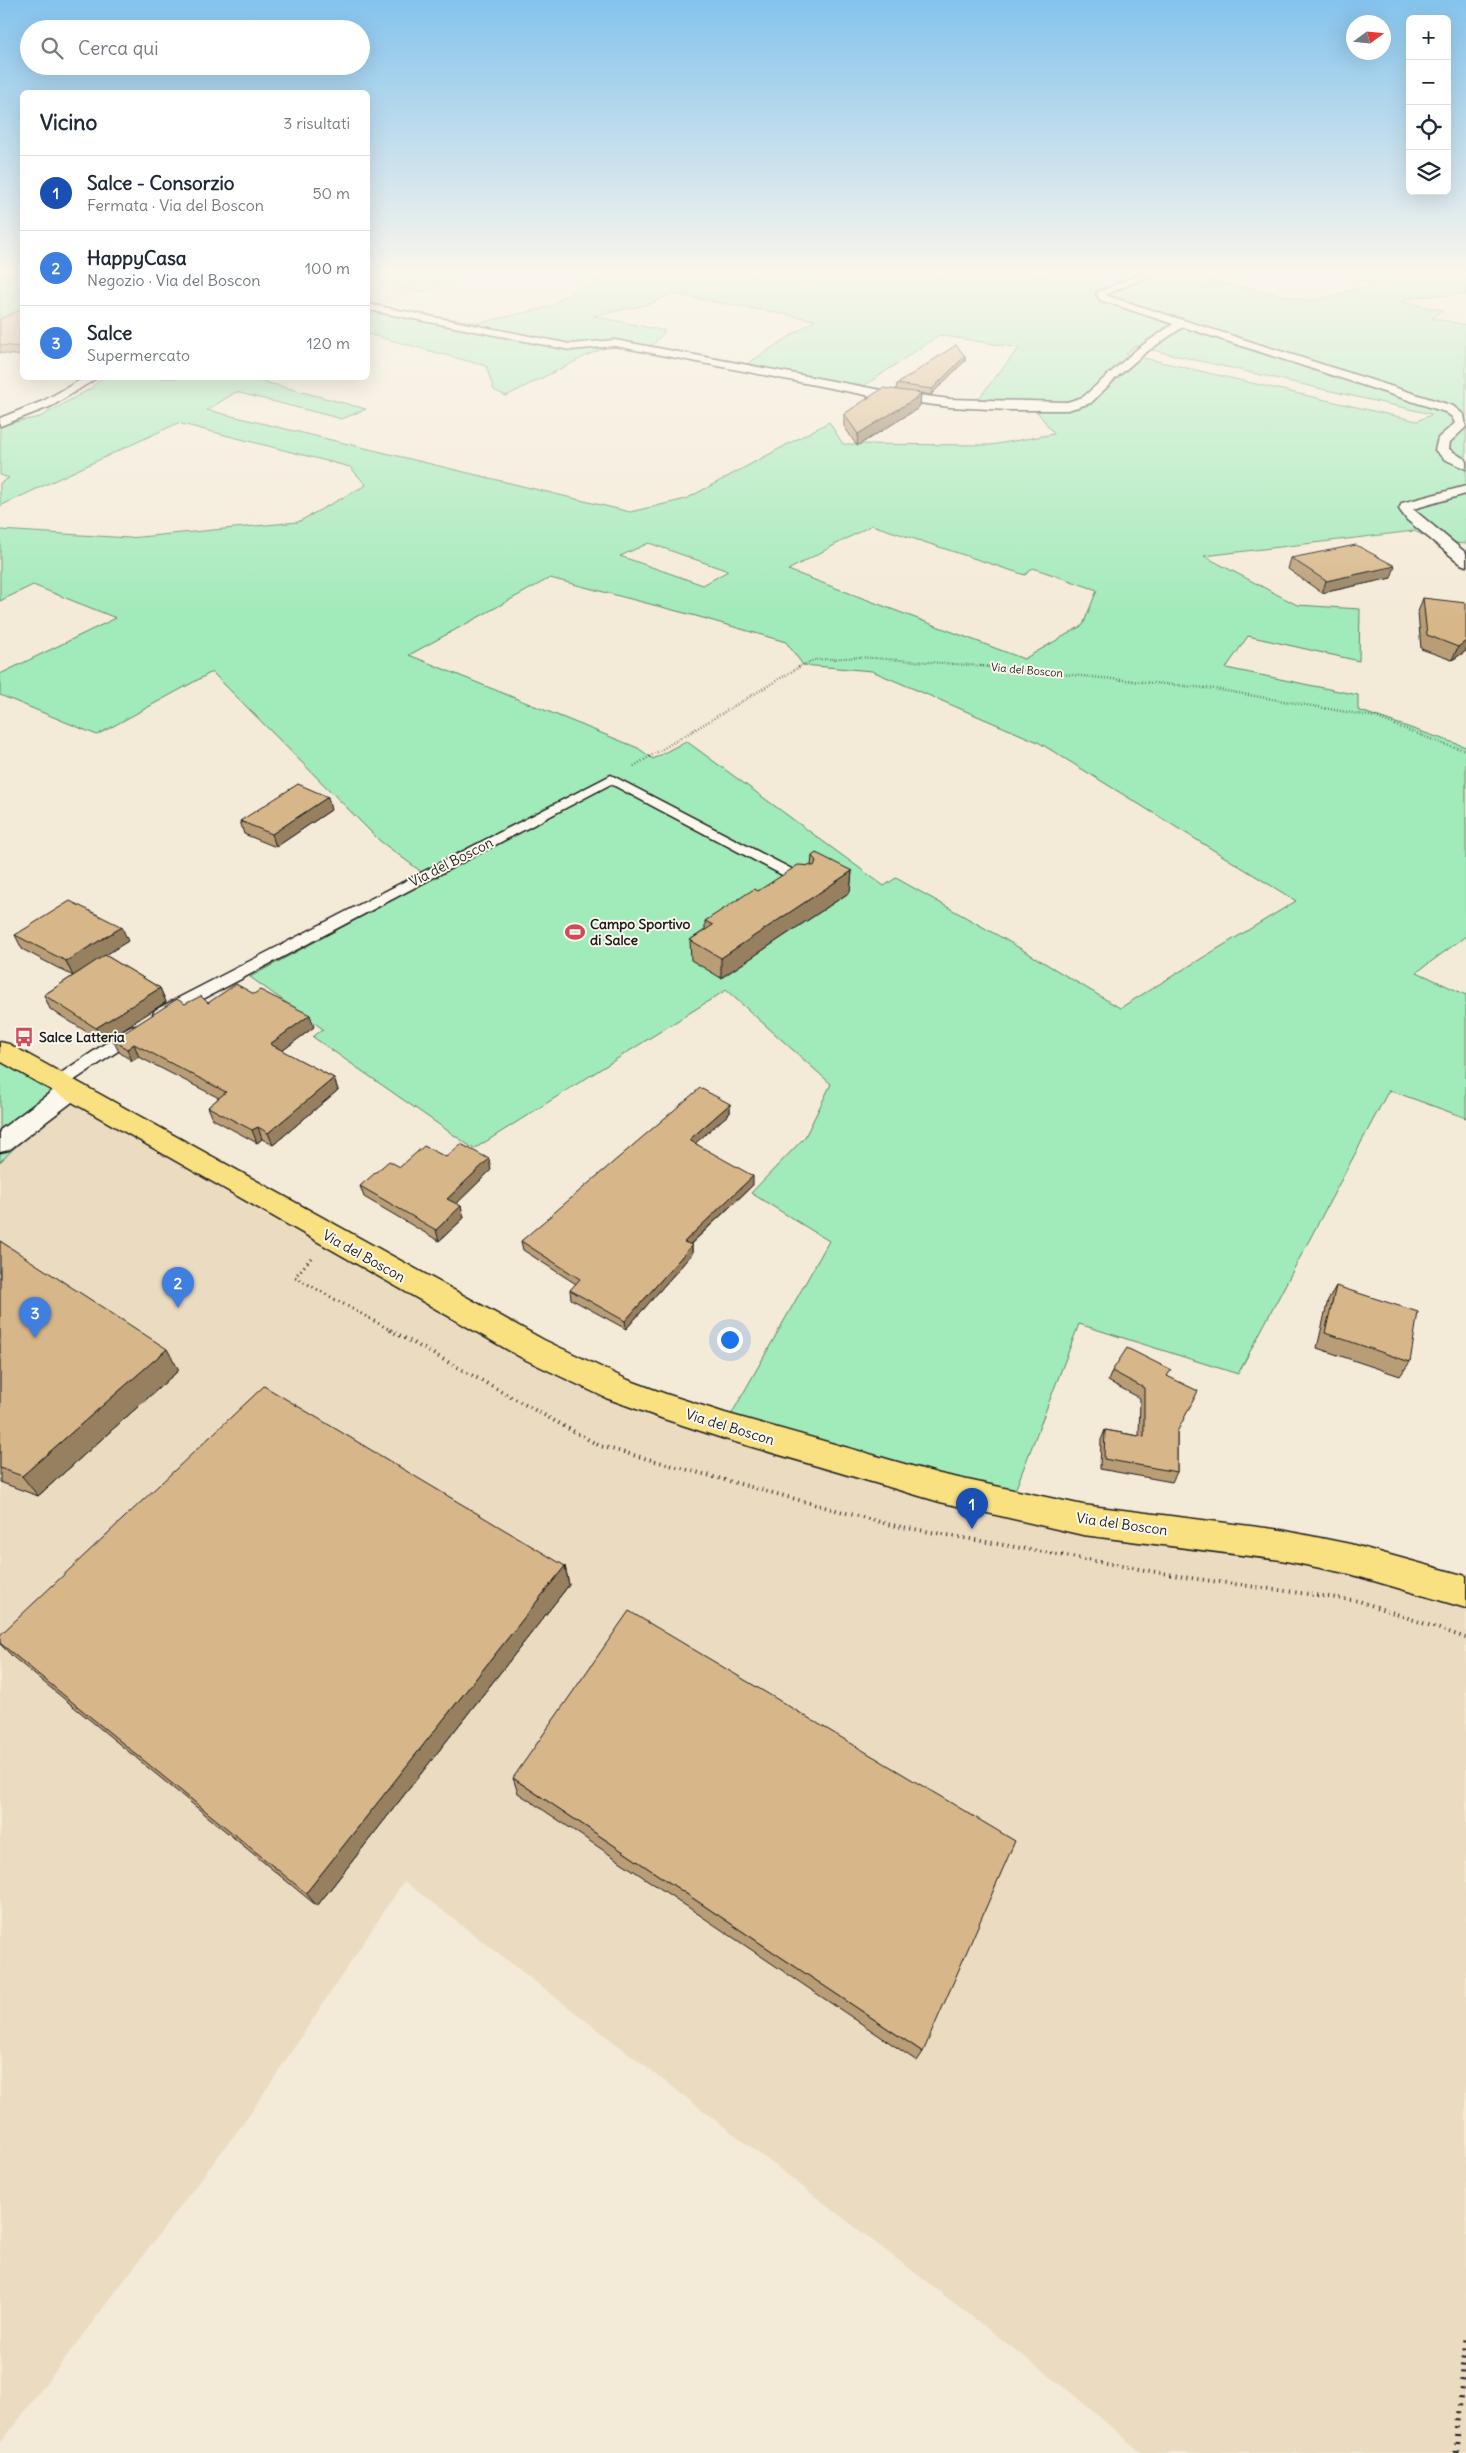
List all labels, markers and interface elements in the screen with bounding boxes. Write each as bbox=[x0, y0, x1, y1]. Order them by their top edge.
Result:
north arrow bbox=[1346, 15, 1391, 60]
map controls bbox=[1406, 15, 1451, 195]
button: + bbox=[1406, 15, 1451, 60]
search box bbox=[20, 20, 370, 75]
icon: search bbox=[38, 34, 66, 62]
text: Cerca qui bbox=[78, 36, 159, 60]
button: − bbox=[1406, 60, 1451, 105]
button: locate bbox=[1406, 105, 1451, 150]
text: Vicino bbox=[40, 109, 97, 136]
text: 3 risultati bbox=[283, 113, 350, 133]
button: layers bbox=[1406, 150, 1451, 195]
text: Salce - Consorzio bbox=[87, 171, 235, 195]
text: 1 bbox=[53, 183, 59, 203]
text: 50 m bbox=[312, 183, 350, 203]
text: Fermata · Via del Boscon bbox=[87, 195, 264, 215]
text: HappyCasa bbox=[87, 246, 187, 270]
text: 2 bbox=[52, 258, 60, 278]
text: 100 m bbox=[305, 258, 350, 278]
text: Negozio · Via del Boscon bbox=[87, 270, 261, 290]
text: Salce bbox=[87, 321, 132, 345]
text: 3 bbox=[51, 333, 61, 353]
text: 120 m bbox=[307, 333, 350, 353]
text: Supermercato bbox=[87, 345, 190, 365]
street label: Via del Boscon bbox=[990, 660, 1064, 680]
street label: Via del Boscon bbox=[406, 833, 496, 891]
place label: Campo Sportivo di Salce bbox=[590, 915, 691, 949]
sports icon: Campo Sportivo di Salce bbox=[564, 921, 586, 943]
bus stop icon: Salce Latteria bbox=[13, 1026, 35, 1048]
place label: Salce Latteria bbox=[39, 1028, 125, 1046]
street label: Via del Boscon bbox=[319, 1226, 409, 1286]
pin: 2 bbox=[162, 1267, 194, 1308]
pin: 3 bbox=[19, 1297, 51, 1338]
your location bbox=[717, 1327, 743, 1353]
street label: Via del Boscon bbox=[683, 1405, 777, 1449]
pin: 1 bbox=[956, 1488, 988, 1529]
street label: Via del Boscon bbox=[1075, 1509, 1169, 1539]

